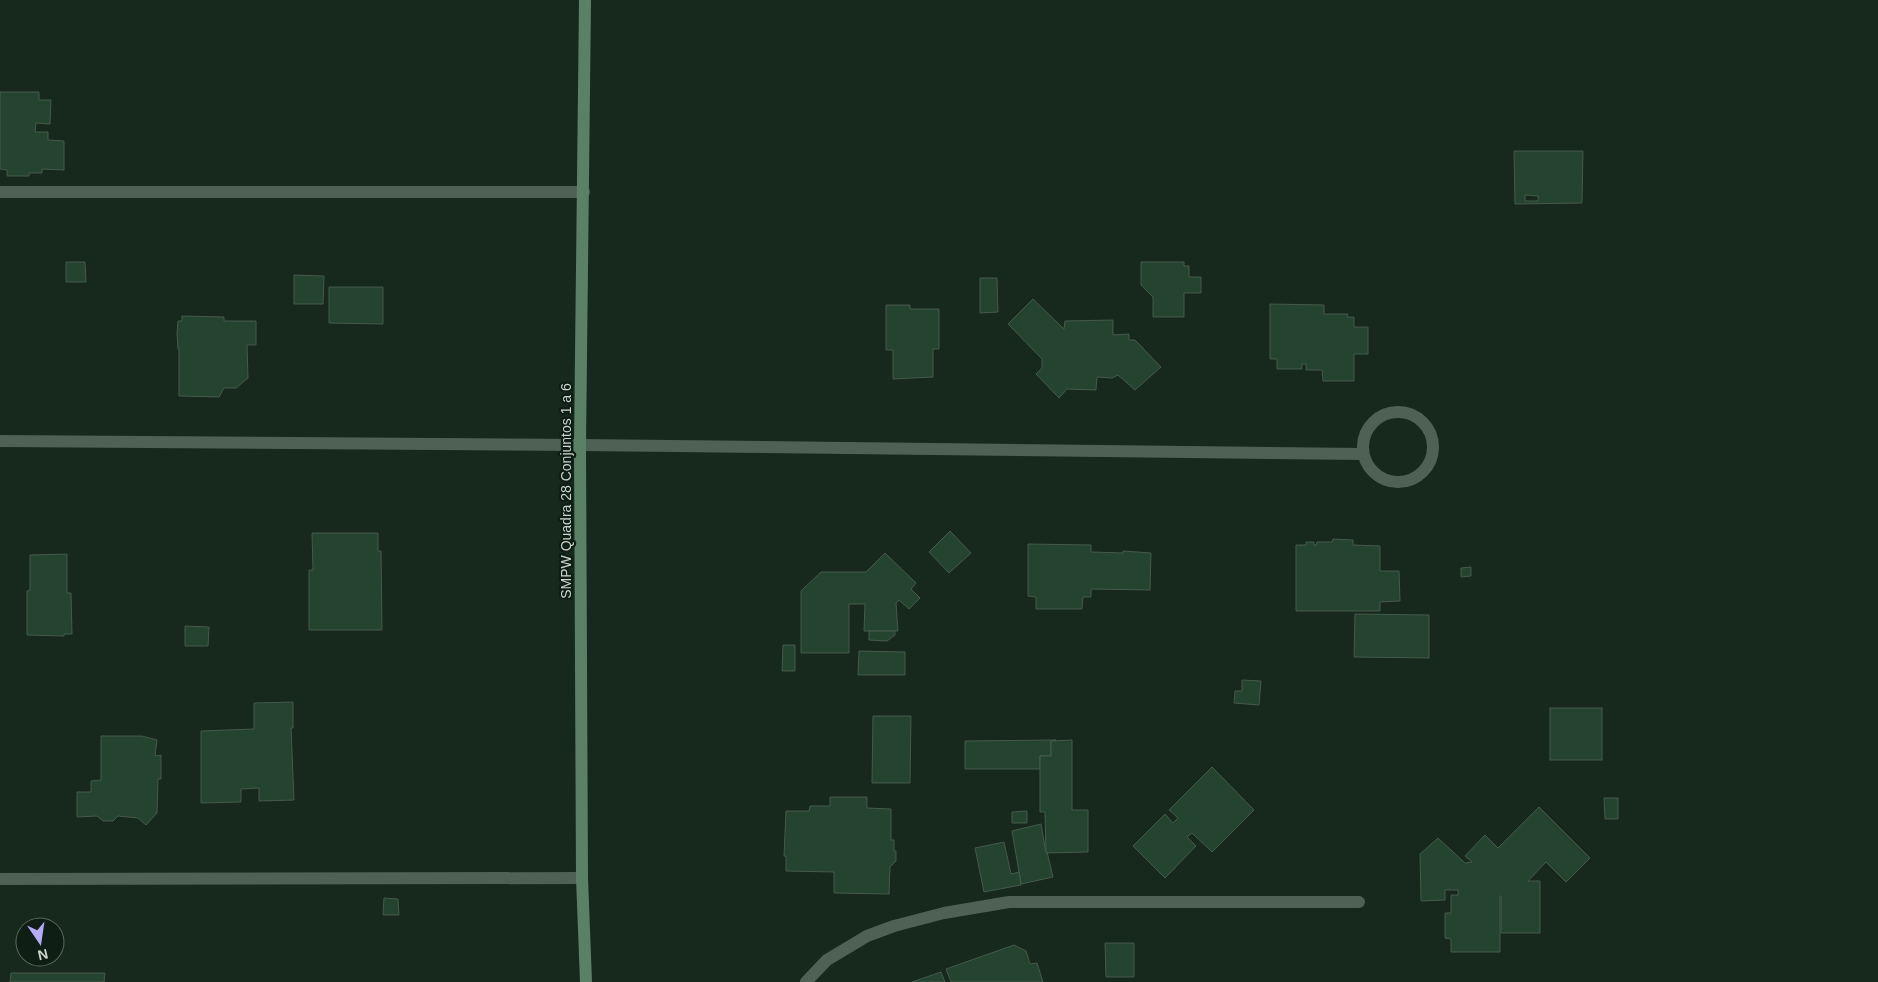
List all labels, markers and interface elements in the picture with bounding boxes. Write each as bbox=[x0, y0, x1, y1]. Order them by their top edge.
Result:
street label: SMPW Quadra 28 Conjuntos 1 a 6 bbox=[558, 383, 574, 599]
north arrow bbox=[15, 917, 65, 967]
text: N bbox=[36, 946, 50, 964]

